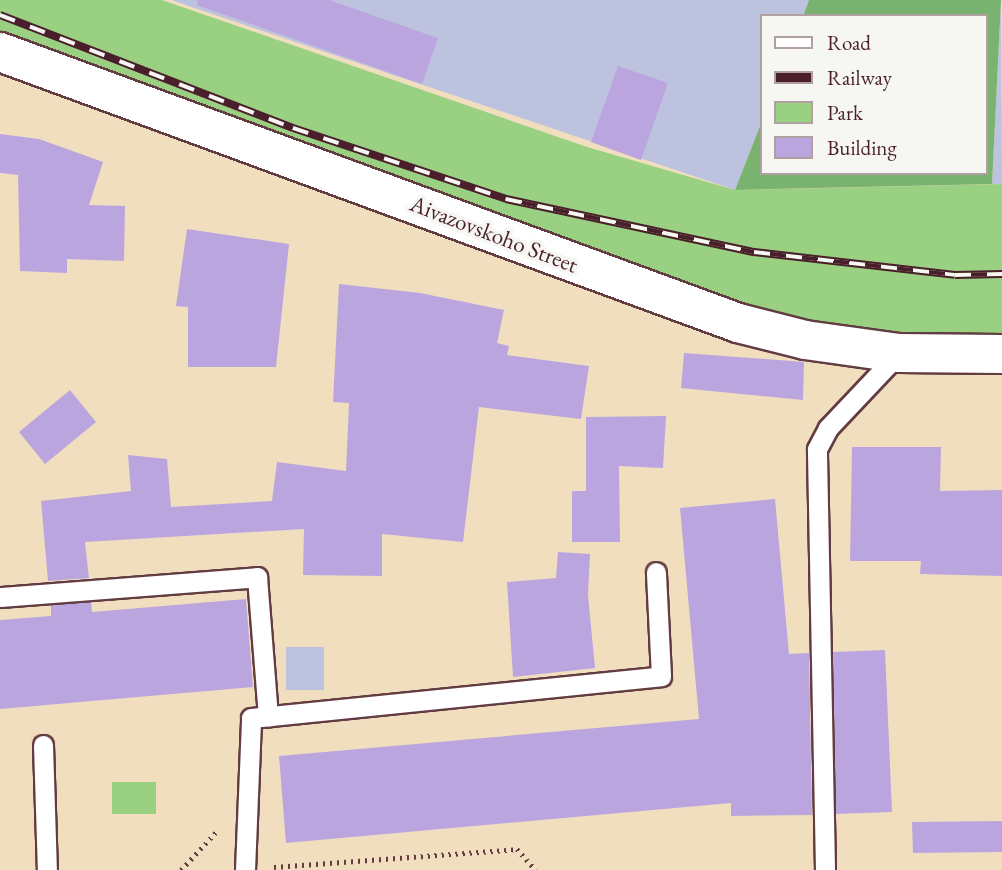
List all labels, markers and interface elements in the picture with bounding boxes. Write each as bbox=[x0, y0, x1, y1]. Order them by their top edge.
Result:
legend bbox=[760, 14, 988, 175]
text: Road bbox=[827, 29, 871, 56]
text: Railway bbox=[827, 64, 892, 91]
text: Park bbox=[827, 99, 863, 126]
text: Building bbox=[827, 134, 897, 161]
street label: Aivazovskoho Street bbox=[406, 189, 582, 279]

